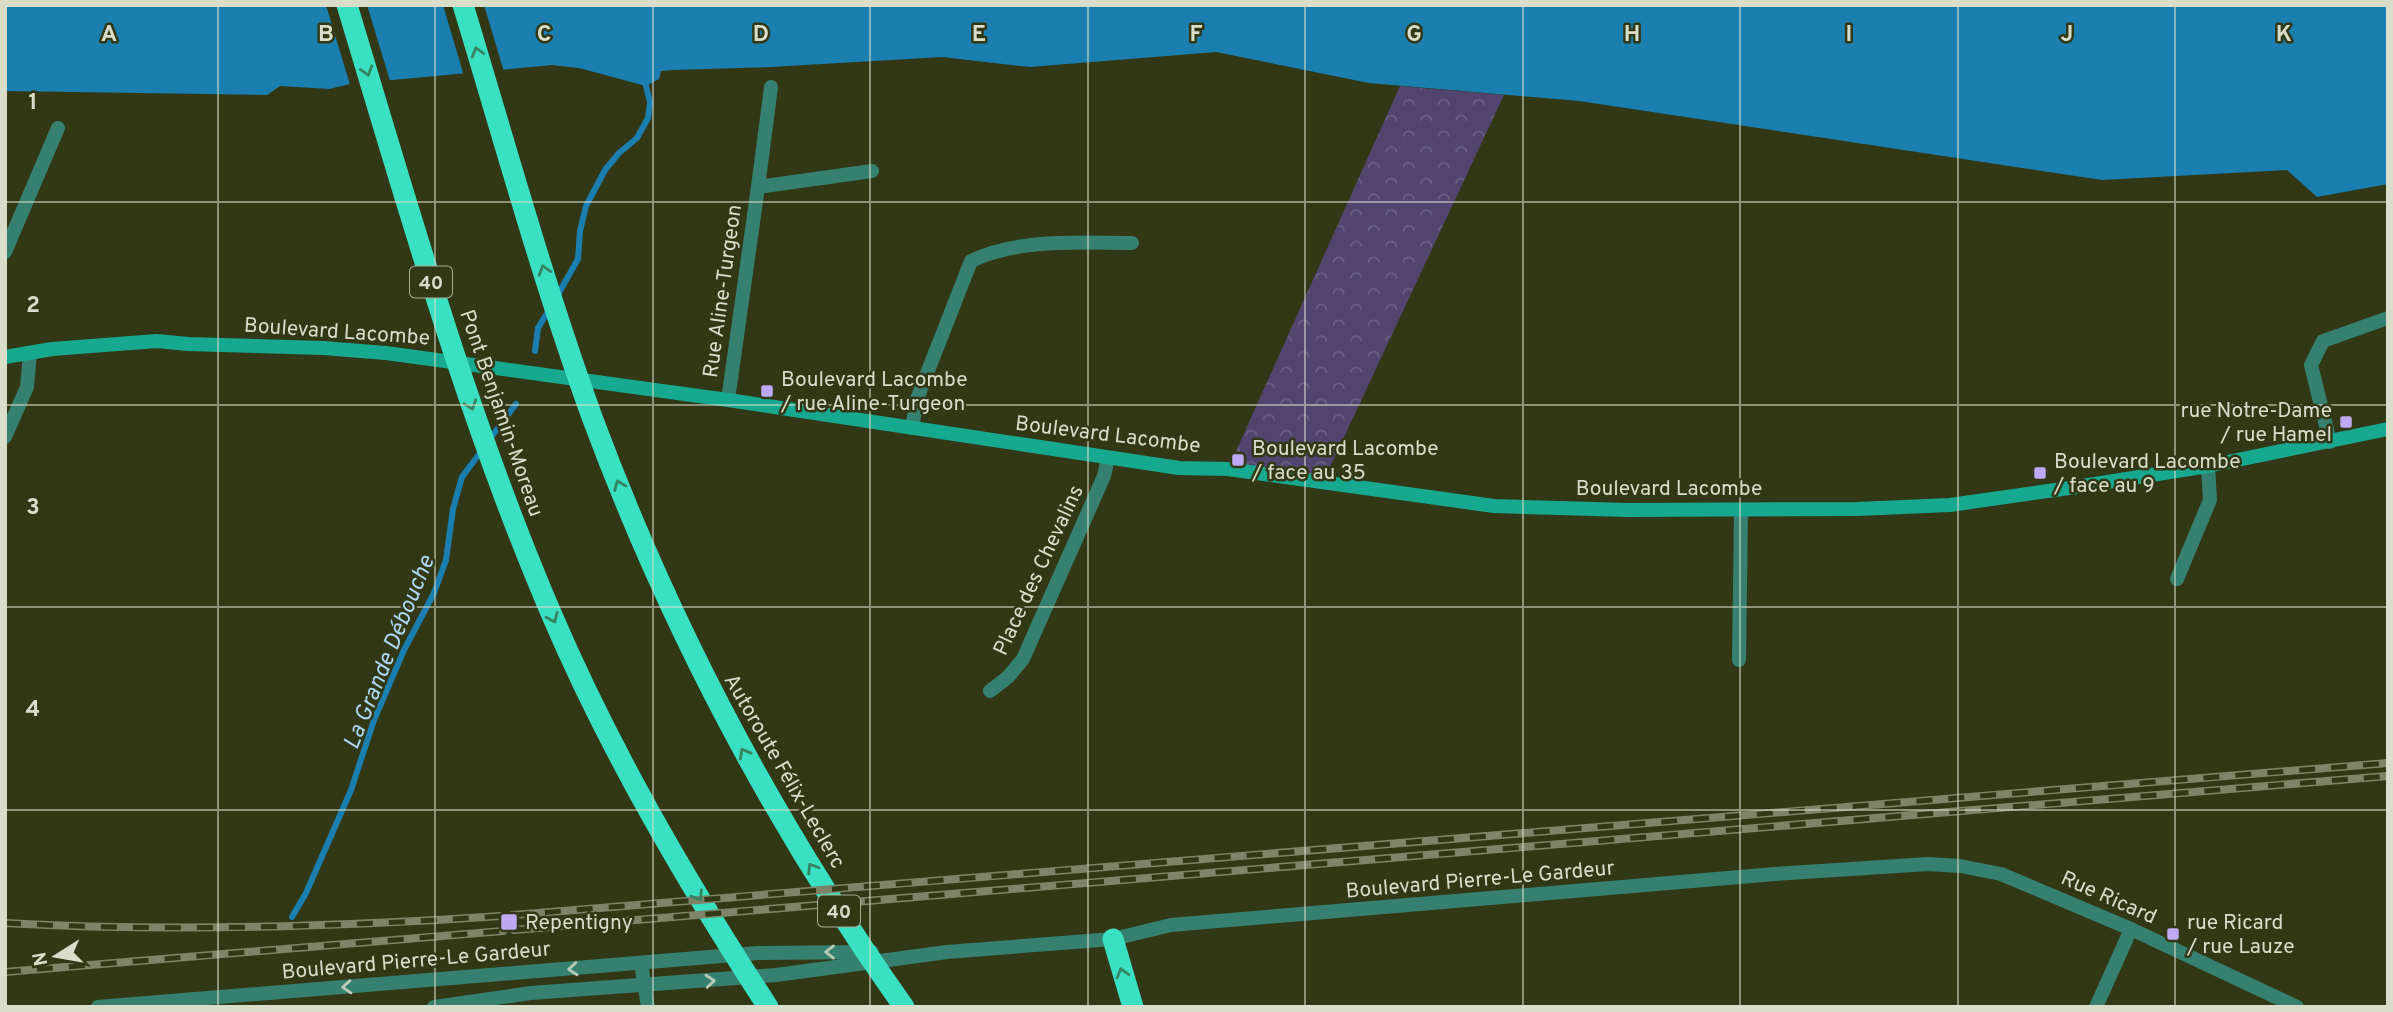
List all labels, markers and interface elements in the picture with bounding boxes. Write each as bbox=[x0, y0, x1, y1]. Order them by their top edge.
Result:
text: A bbox=[101, 21, 117, 50]
text: B bbox=[318, 21, 334, 50]
text: C bbox=[537, 21, 551, 50]
text: D bbox=[753, 21, 769, 50]
text: E bbox=[972, 21, 986, 50]
text: F bbox=[1189, 21, 1203, 50]
text: G bbox=[1406, 21, 1422, 50]
text: H bbox=[1624, 21, 1640, 50]
text: I bbox=[1846, 21, 1852, 50]
text: J bbox=[2061, 21, 2073, 50]
text: K bbox=[2276, 21, 2292, 50]
one-way arrow bbox=[471, 47, 486, 59]
one-way arrow bbox=[358, 64, 373, 76]
text: 1 bbox=[28, 89, 38, 118]
street label: Rue Aline-Turgeon bbox=[698, 203, 749, 380]
one-way arrow bbox=[537, 264, 552, 276]
road number: 40 bbox=[410, 266, 452, 298]
text: 2 bbox=[26, 292, 40, 321]
street label: Pont Benjamin-Moreau bbox=[452, 306, 549, 521]
street label: Boulevard Lacombe bbox=[243, 313, 431, 352]
place label: Boulevard Lacombe / rue Aline-Turgeon bbox=[780, 367, 968, 418]
marker: Boulevard Lacombe / rue Aline-Turgeon bbox=[759, 383, 775, 399]
one-way arrow bbox=[463, 398, 477, 410]
place label: rue Notre-Dame / rue Hamel bbox=[2181, 398, 2332, 449]
street label: Boulevard Lacombe bbox=[1014, 411, 1202, 460]
marker: rue Notre-Dame / rue Hamel bbox=[2338, 414, 2354, 430]
place label: Boulevard Lacombe / face au 35 bbox=[1251, 436, 1439, 487]
place label: Boulevard Lacombe / face au 9 bbox=[2053, 449, 2241, 500]
marker: Boulevard Lacombe / face au 35 bbox=[1230, 452, 1246, 468]
marker: Boulevard Lacombe / face au 9 bbox=[2032, 465, 2048, 481]
street label: Boulevard Lacombe bbox=[1576, 476, 1762, 503]
one-way arrow bbox=[613, 479, 627, 491]
street label: Place des Chevalins bbox=[988, 481, 1091, 660]
text: 3 bbox=[26, 494, 40, 523]
water label: La Grande Débouche bbox=[338, 551, 443, 754]
one-way arrow bbox=[545, 611, 559, 623]
street label: Autoroute Félix-Leclerc bbox=[717, 670, 850, 874]
text: 4 bbox=[26, 696, 40, 725]
one-way arrow bbox=[739, 748, 752, 760]
street label: Boulevard Pierre-Le Gardeur bbox=[1344, 855, 1616, 906]
one-way arrow bbox=[807, 863, 820, 876]
street label: Rue Ricard bbox=[2056, 865, 2160, 931]
one-way arrow bbox=[690, 888, 703, 901]
road number: 40 bbox=[818, 896, 860, 926]
place label: Repentigny bbox=[525, 910, 633, 937]
place label: rue Ricard / rue Lauze bbox=[2186, 910, 2294, 961]
marker: Repentigny bbox=[499, 912, 519, 932]
north arrow bbox=[21, 921, 91, 991]
marker: rue Ricard / rue Lauze bbox=[2165, 926, 2181, 942]
street label: Boulevard Pierre-Le Gardeur bbox=[280, 936, 552, 987]
one-way arrow bbox=[824, 944, 835, 960]
text: N bbox=[28, 950, 54, 968]
one-way arrow bbox=[568, 961, 579, 976]
one-way arrow bbox=[1115, 968, 1130, 980]
one-way arrow bbox=[705, 974, 716, 989]
one-way arrow bbox=[341, 979, 352, 994]

